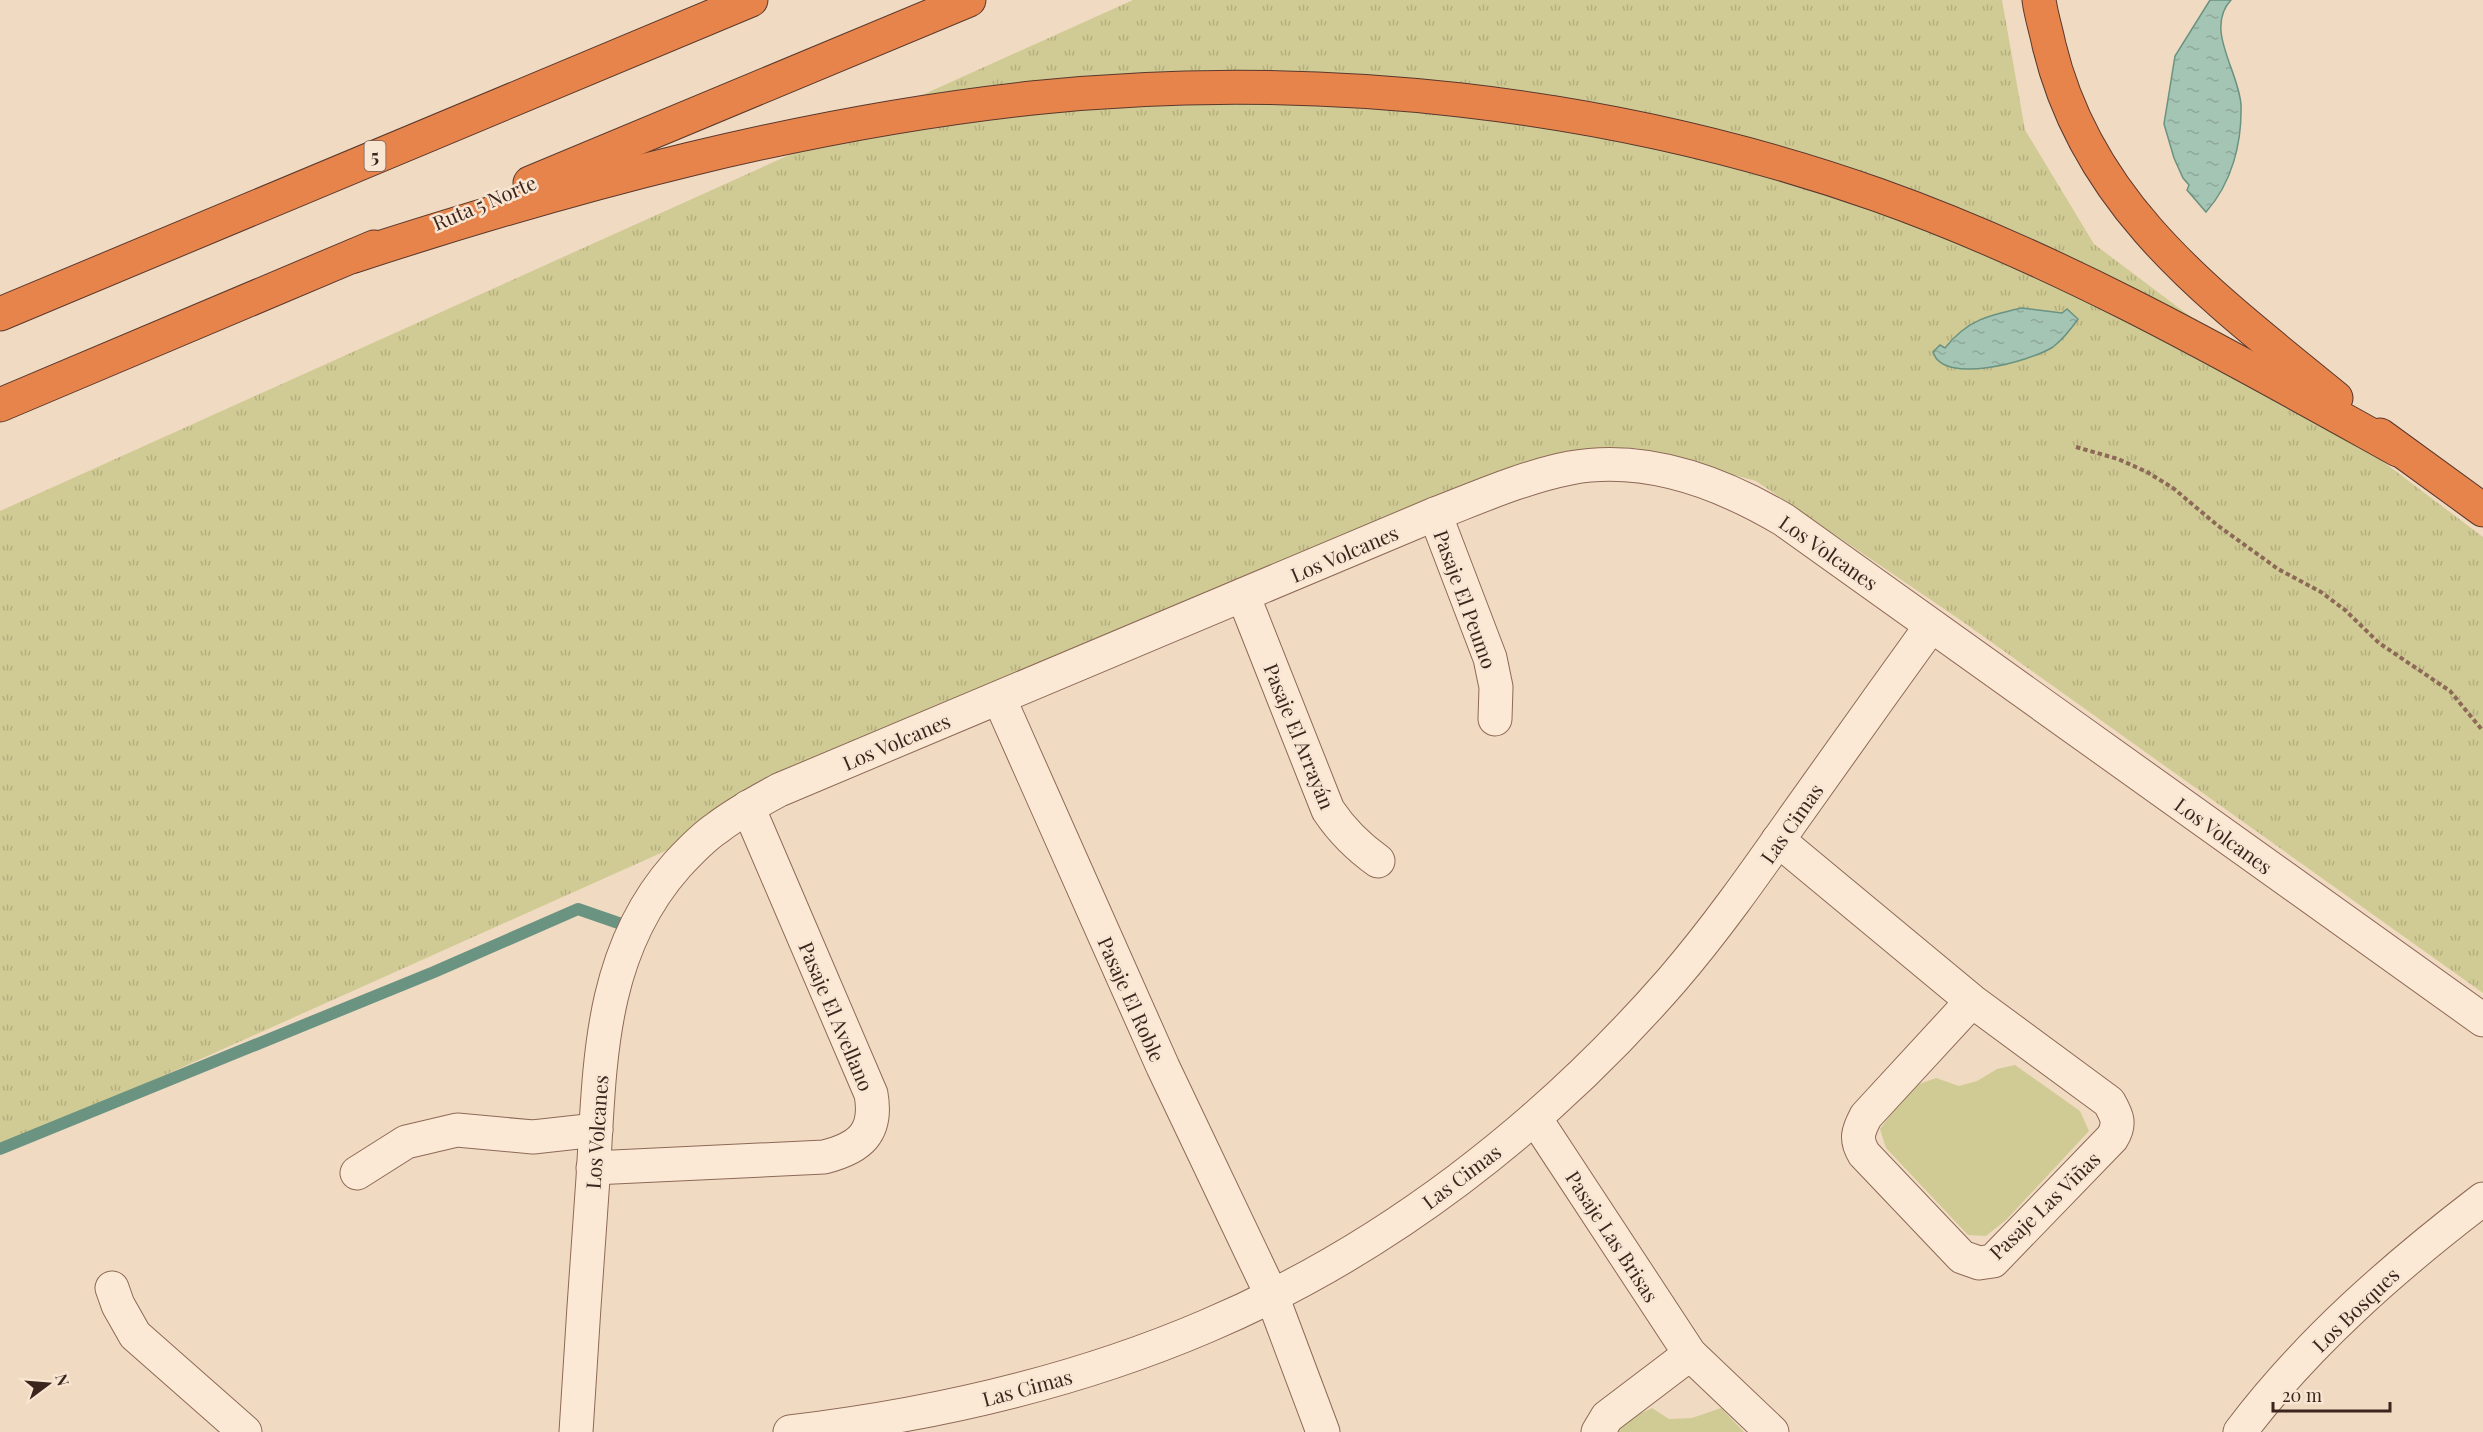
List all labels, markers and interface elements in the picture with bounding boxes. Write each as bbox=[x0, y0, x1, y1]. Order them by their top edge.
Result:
road number: 5 bbox=[364, 141, 386, 171]
street label: Ruta 5 Norte bbox=[428, 168, 540, 236]
street label: Los Volcanes bbox=[1774, 508, 1884, 596]
street label: Los Volcanes bbox=[1286, 518, 1402, 588]
street label: Pasaje El Peumo bbox=[1428, 526, 1504, 672]
street label: Pasaje El Arrayán bbox=[1258, 659, 1342, 813]
street label: Los Volcanes bbox=[838, 706, 954, 776]
street label: Las Cimas bbox=[1754, 778, 1828, 868]
street label: Los Volcanes bbox=[2170, 790, 2278, 880]
street label: Pasaje El Roble bbox=[1092, 932, 1172, 1066]
street label: Pasaje El Avellano bbox=[793, 937, 881, 1095]
street label: Los Volcanes bbox=[579, 1074, 613, 1190]
street label: Las Cimas bbox=[1416, 1138, 1506, 1214]
street label: Pasaje Las Viñas bbox=[1983, 1145, 2105, 1265]
street label: Pasaje Las Brisas bbox=[1560, 1165, 1666, 1307]
street label: Los Bosques bbox=[2306, 1261, 2404, 1357]
north arrow bbox=[18, 1354, 78, 1414]
street label: Las Cimas bbox=[979, 1362, 1075, 1412]
text: N bbox=[51, 1371, 75, 1389]
scale bar bbox=[2273, 1375, 2390, 1413]
text: 20 m bbox=[2282, 1383, 2322, 1407]

